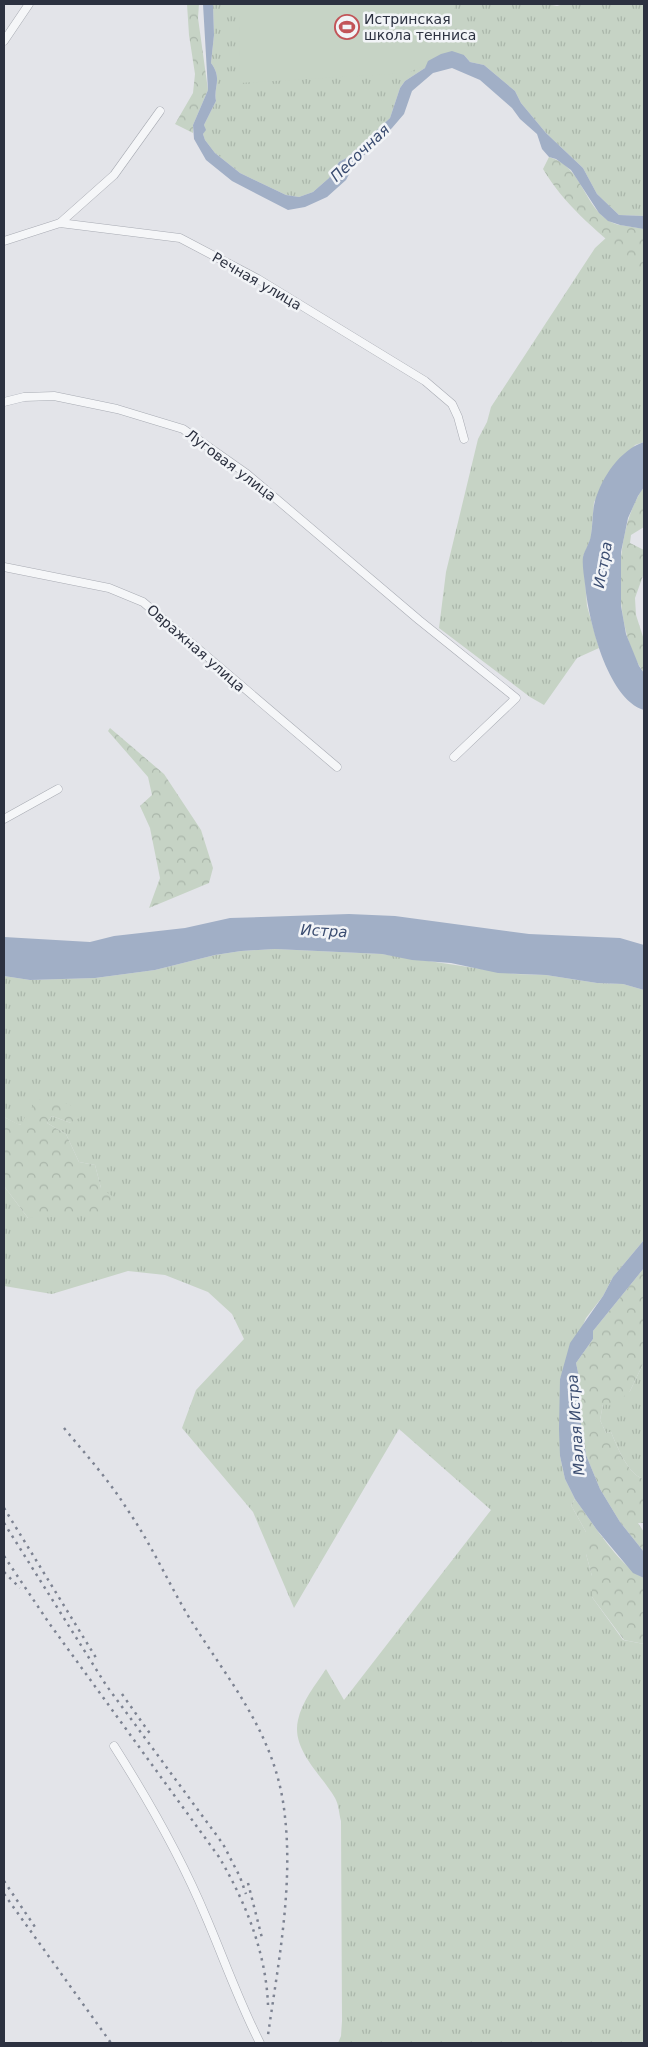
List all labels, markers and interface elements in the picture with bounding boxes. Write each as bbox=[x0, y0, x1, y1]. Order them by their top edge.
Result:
place label: Истринская школа тенниса bbox=[364, 11, 476, 43]
sports icon: Истринская школа тенниса bbox=[334, 14, 360, 40]
water label: Песочная bbox=[327, 121, 393, 185]
street label: Речная улица bbox=[210, 249, 304, 313]
street label: Луговая улица bbox=[183, 426, 279, 504]
water label: Истра bbox=[590, 540, 616, 590]
street label: Овражная улица bbox=[144, 601, 248, 695]
water label: Истра bbox=[300, 921, 348, 941]
water label: Малая Истра bbox=[563, 1374, 589, 1476]

